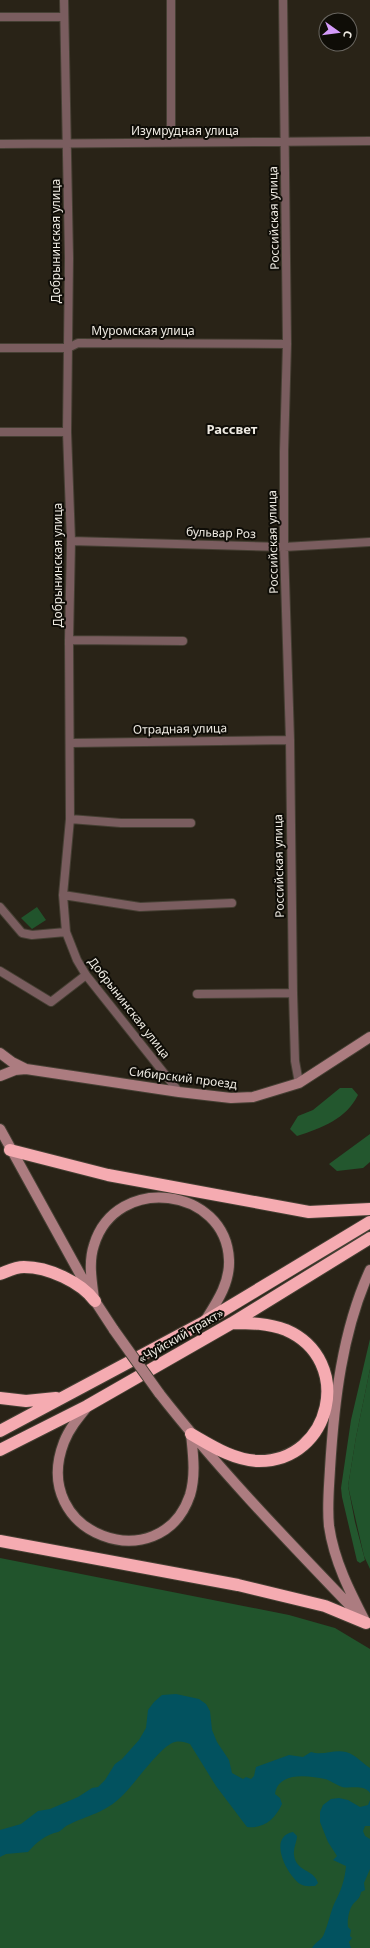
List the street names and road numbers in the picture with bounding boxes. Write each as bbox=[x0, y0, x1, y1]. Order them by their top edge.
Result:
street label: Изумрудная улица bbox=[131, 122, 239, 139]
street label: Российская улица bbox=[264, 166, 283, 270]
street label: Добрынинская улица bbox=[47, 179, 64, 303]
street label: Муромская улица bbox=[91, 322, 195, 339]
street label: Российская улица bbox=[263, 490, 282, 594]
street label: Добрынинская улица bbox=[49, 503, 66, 627]
street label: бульвар Роз bbox=[186, 523, 256, 542]
street label: Отрадная улица bbox=[133, 719, 227, 738]
street label: Российская улица bbox=[269, 814, 288, 918]
street label: Добрынинская улица bbox=[84, 953, 174, 1062]
street label: Сибирский проезд bbox=[128, 1062, 239, 1093]
street label: «Чуйский тракт» bbox=[135, 1304, 226, 1367]

